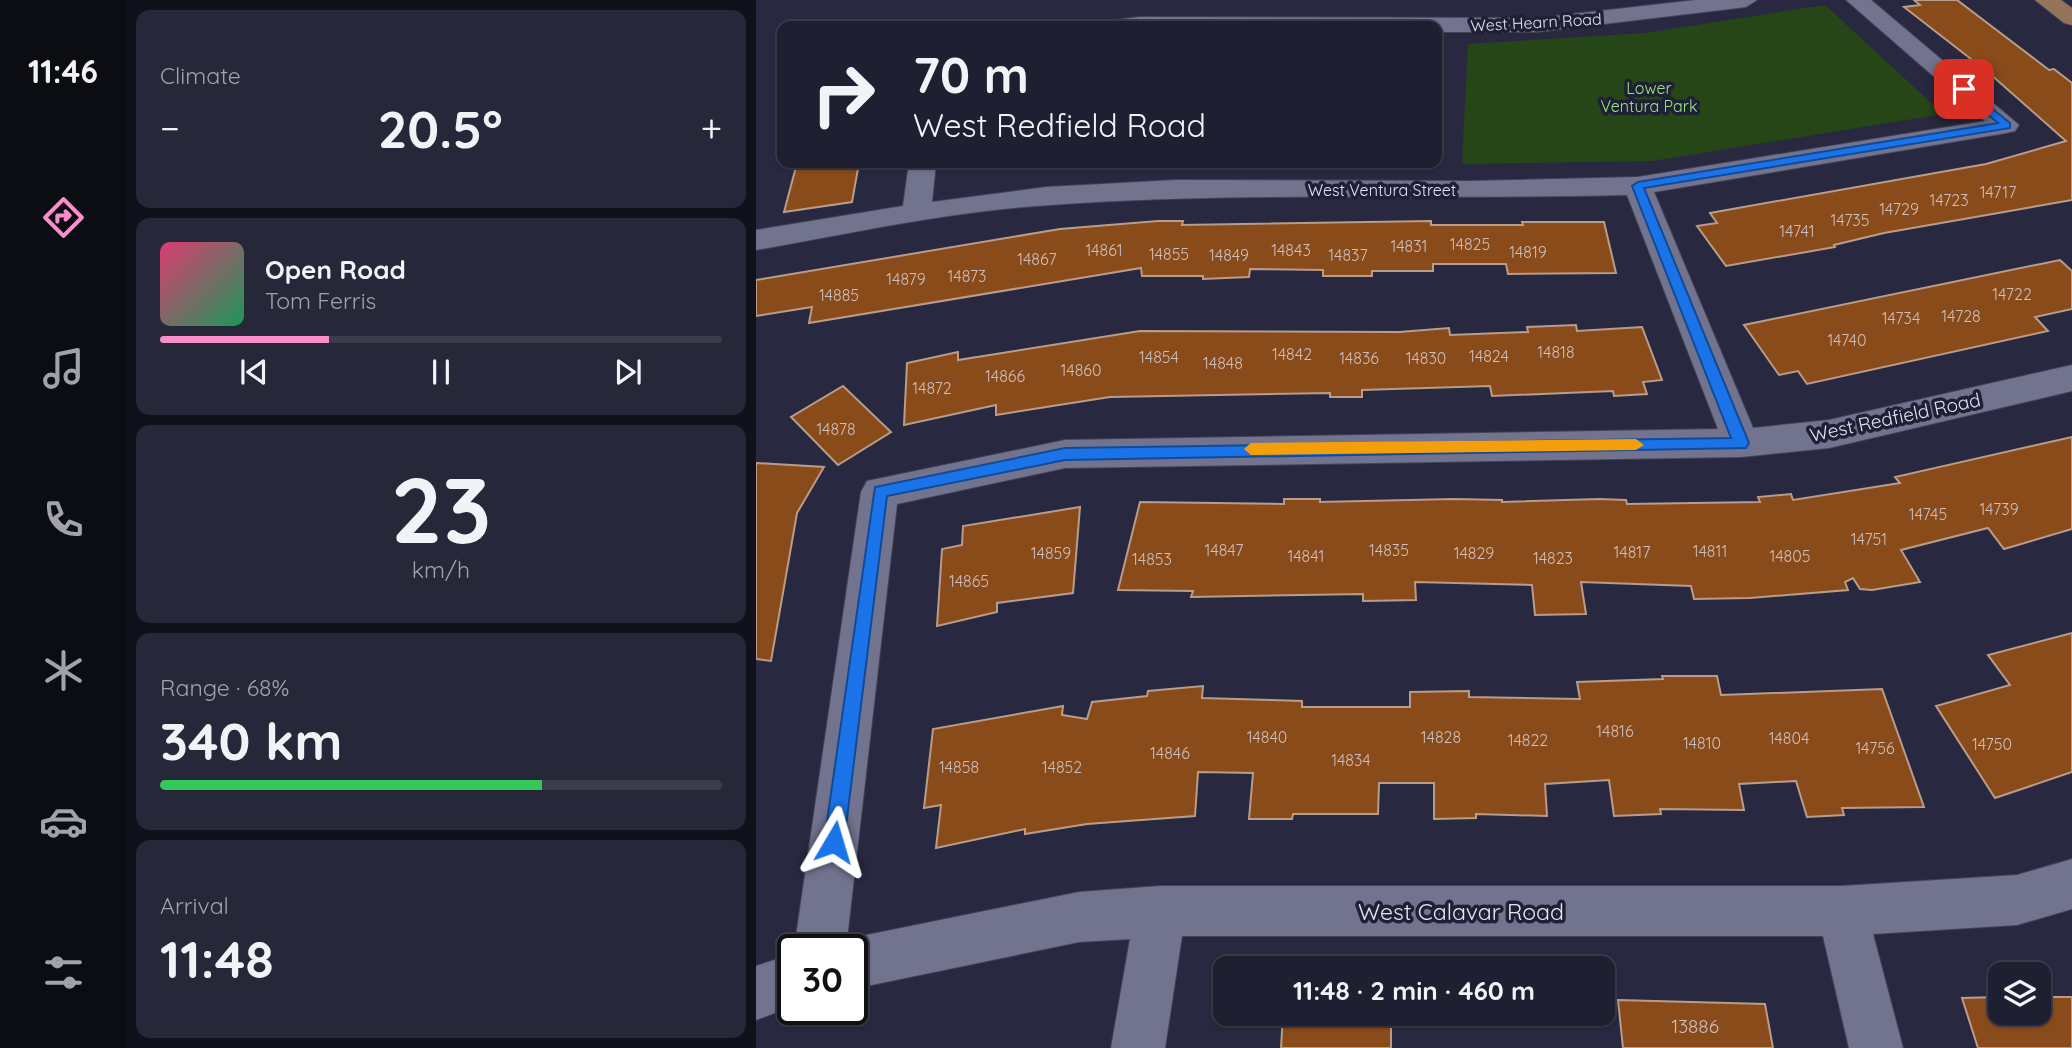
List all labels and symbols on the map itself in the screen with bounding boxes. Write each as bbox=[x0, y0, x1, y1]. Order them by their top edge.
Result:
street label: West Hearn Road bbox=[1470, 9, 1602, 35]
pin bbox=[1934, 59, 1994, 119]
park label: Lower Ventura Park bbox=[1601, 78, 1698, 116]
street label: West Ventura Street bbox=[1308, 180, 1456, 200]
house number: 14717 bbox=[1980, 182, 2016, 202]
house number: 14723 bbox=[1929, 190, 1969, 210]
house number: 14729 bbox=[1879, 199, 1919, 219]
house number: 14735 bbox=[1831, 210, 1869, 230]
house number: 14741 bbox=[1779, 221, 1815, 241]
house number: 14825 bbox=[1450, 234, 1490, 254]
house number: 14831 bbox=[1390, 236, 1428, 256]
house number: 14861 bbox=[1085, 240, 1123, 260]
house number: 14843 bbox=[1271, 240, 1311, 260]
house number: 14819 bbox=[1509, 242, 1547, 262]
house number: 14855 bbox=[1149, 244, 1189, 264]
house number: 14849 bbox=[1209, 245, 1249, 265]
house number: 14837 bbox=[1328, 245, 1368, 265]
house number: 14867 bbox=[1017, 249, 1057, 269]
house number: 14873 bbox=[948, 266, 986, 286]
house number: 14879 bbox=[886, 269, 926, 289]
house number: 14722 bbox=[1992, 284, 2032, 304]
house number: 14885 bbox=[819, 285, 859, 305]
house number: 14728 bbox=[1941, 306, 1981, 326]
house number: 14734 bbox=[1882, 308, 1920, 328]
house number: 14740 bbox=[1827, 330, 1867, 350]
house number: 14818 bbox=[1537, 342, 1575, 362]
house number: 14842 bbox=[1272, 344, 1312, 364]
house number: 14824 bbox=[1469, 346, 1509, 366]
house number: 14854 bbox=[1139, 347, 1179, 367]
house number: 14836 bbox=[1339, 348, 1379, 368]
house number: 14830 bbox=[1406, 348, 1446, 368]
house number: 14848 bbox=[1203, 353, 1243, 373]
house number: 14860 bbox=[1061, 360, 1101, 380]
house number: 14866 bbox=[985, 366, 1025, 386]
house number: 14872 bbox=[912, 378, 952, 398]
street label: West Redfield Road bbox=[1807, 387, 1983, 447]
house number: 14878 bbox=[816, 419, 856, 439]
house number: 14739 bbox=[1979, 499, 2019, 519]
house number: 14745 bbox=[1909, 504, 1947, 524]
house number: 14751 bbox=[1851, 529, 1887, 549]
house number: 14847 bbox=[1205, 540, 1243, 560]
house number: 14835 bbox=[1369, 540, 1409, 560]
house number: 14811 bbox=[1693, 541, 1727, 561]
house number: 14817 bbox=[1614, 542, 1650, 562]
house number: 14859 bbox=[1031, 543, 1071, 563]
house number: 14829 bbox=[1454, 543, 1494, 563]
house number: 14841 bbox=[1288, 546, 1324, 566]
house number: 14805 bbox=[1770, 546, 1811, 566]
house number: 14823 bbox=[1533, 548, 1573, 568]
house number: 14853 bbox=[1132, 549, 1172, 569]
house number: 14865 bbox=[949, 571, 989, 591]
house number: 14816 bbox=[1596, 721, 1634, 741]
house number: 14840 bbox=[1247, 727, 1287, 747]
house number: 14828 bbox=[1421, 727, 1461, 747]
house number: 14804 bbox=[1769, 728, 1809, 748]
house number: 14822 bbox=[1508, 730, 1548, 750]
house number: 14810 bbox=[1683, 733, 1721, 753]
house number: 14750 bbox=[1972, 734, 2012, 754]
house number: 14756 bbox=[1855, 738, 1895, 758]
house number: 14846 bbox=[1150, 743, 1190, 763]
house number: 14834 bbox=[1331, 750, 1371, 770]
house number: 14858 bbox=[939, 757, 979, 777]
house number: 14852 bbox=[1042, 757, 1082, 777]
position arrow bbox=[797, 805, 871, 879]
street label: West Calavar Road bbox=[1358, 897, 1564, 926]
speed limit sign: 30 bbox=[777, 934, 868, 1025]
house number: 13886 bbox=[1671, 1014, 1719, 1038]

